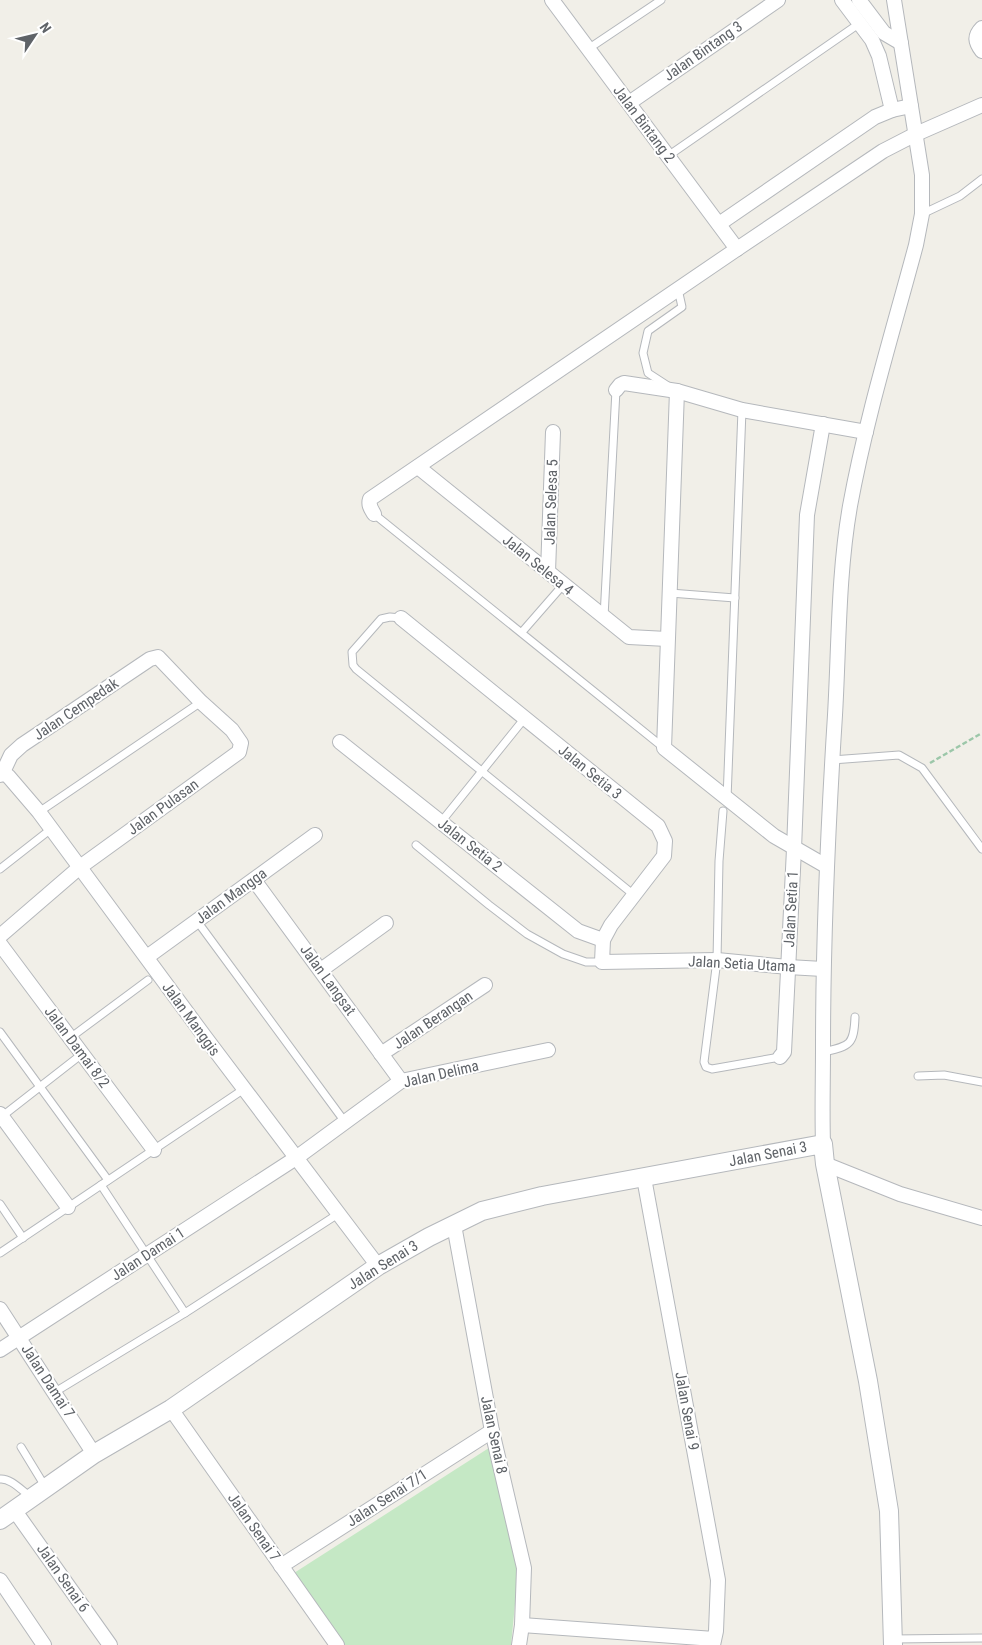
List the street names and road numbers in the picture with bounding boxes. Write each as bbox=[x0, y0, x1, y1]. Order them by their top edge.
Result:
street label: Jalan Bintang 3 bbox=[660, 17, 746, 85]
street label: Jalan Bintang 2 bbox=[609, 82, 679, 166]
street label: Jalan Selesa 5 bbox=[541, 459, 561, 545]
street label: Jalan Selesa 4 bbox=[499, 531, 577, 599]
street label: Jalan Cempedak bbox=[30, 674, 122, 744]
street label: Jalan Setia 3 bbox=[555, 741, 625, 803]
street label: Jalan Pulasan bbox=[124, 775, 202, 839]
street label: Jalan Setia 2 bbox=[434, 814, 506, 876]
street label: Jalan Mangga bbox=[192, 864, 270, 928]
street label: Jalan Setia 1 bbox=[780, 870, 802, 948]
street label: Jalan Langsat bbox=[296, 941, 360, 1019]
street label: Jalan Setia Utama bbox=[688, 952, 796, 976]
street label: Jalan Manggis bbox=[158, 979, 224, 1059]
street label: Jalan Berangan bbox=[390, 987, 476, 1053]
street label: Jalan Damai 8/2 bbox=[41, 1003, 113, 1091]
street label: Jalan Delima bbox=[402, 1057, 480, 1091]
street label: Jalan Senai 3 bbox=[727, 1138, 809, 1170]
street label: Jalan Damai 1 bbox=[108, 1223, 188, 1285]
street label: Jalan Senai 3 bbox=[345, 1236, 421, 1294]
street label: Jalan Damai 7 bbox=[17, 1341, 79, 1421]
street label: Jalan Senai 9 bbox=[671, 1370, 703, 1452]
street label: Jalan Senai 8 bbox=[477, 1394, 511, 1476]
street label: Jalan Senai 7/1 bbox=[343, 1465, 431, 1531]
street label: Jalan Senai 7 bbox=[224, 1489, 284, 1565]
street label: Jalan Senai 6 bbox=[33, 1540, 93, 1616]

